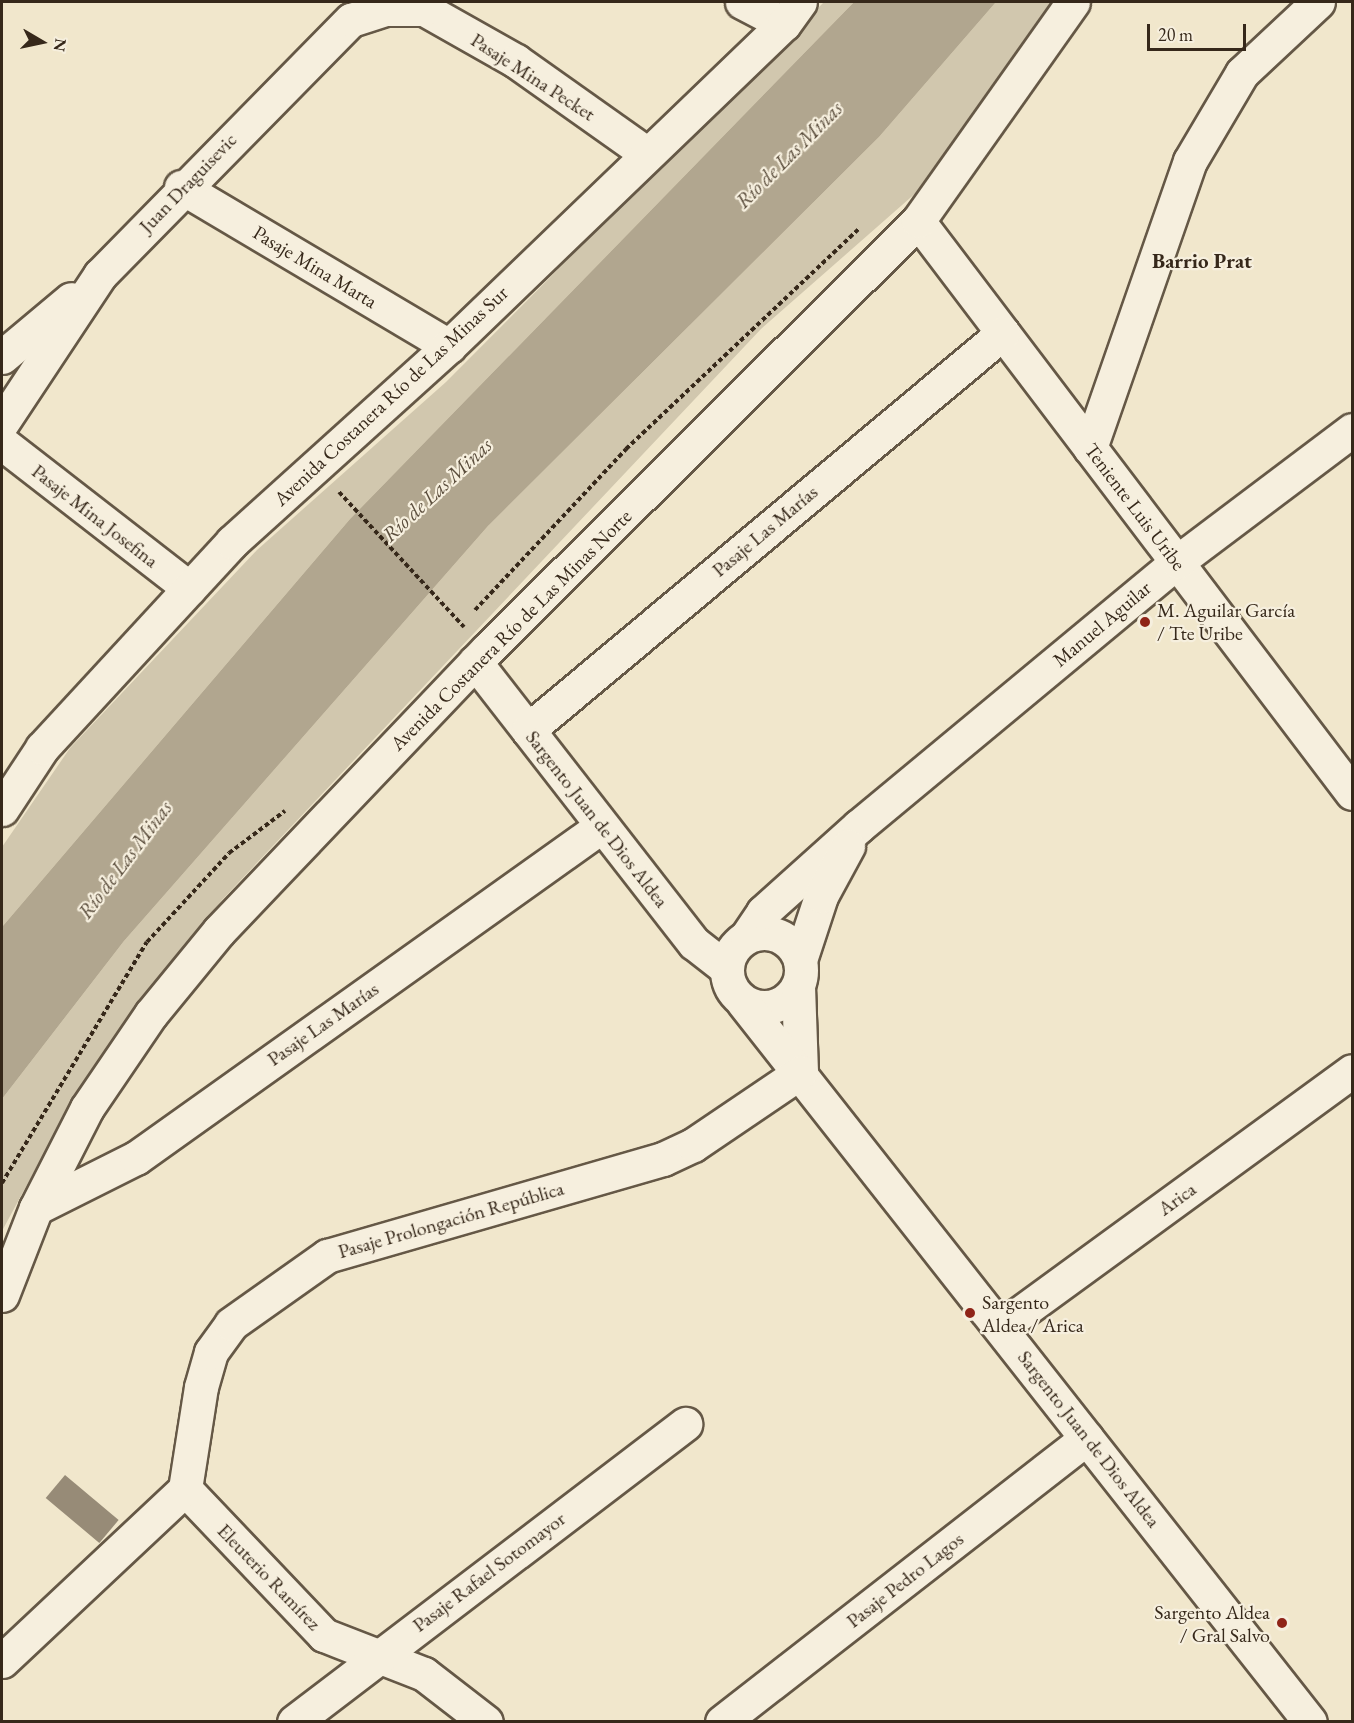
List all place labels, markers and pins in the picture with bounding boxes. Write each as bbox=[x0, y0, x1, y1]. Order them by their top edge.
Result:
place label: M. Aguilar García / Tte Uribe bbox=[1157, 598, 1295, 645]
marker: M. Aguilar García / Tte Uribe bbox=[1138, 615, 1152, 629]
place label: Sargento Aldea / Arica bbox=[982, 1290, 1084, 1337]
marker: Sargento Aldea / Arica bbox=[963, 1306, 977, 1320]
place label: Sargento Aldea / Gral Salvo bbox=[1154, 1600, 1270, 1647]
marker: Sargento Aldea / Gral Salvo bbox=[1275, 1616, 1289, 1630]

